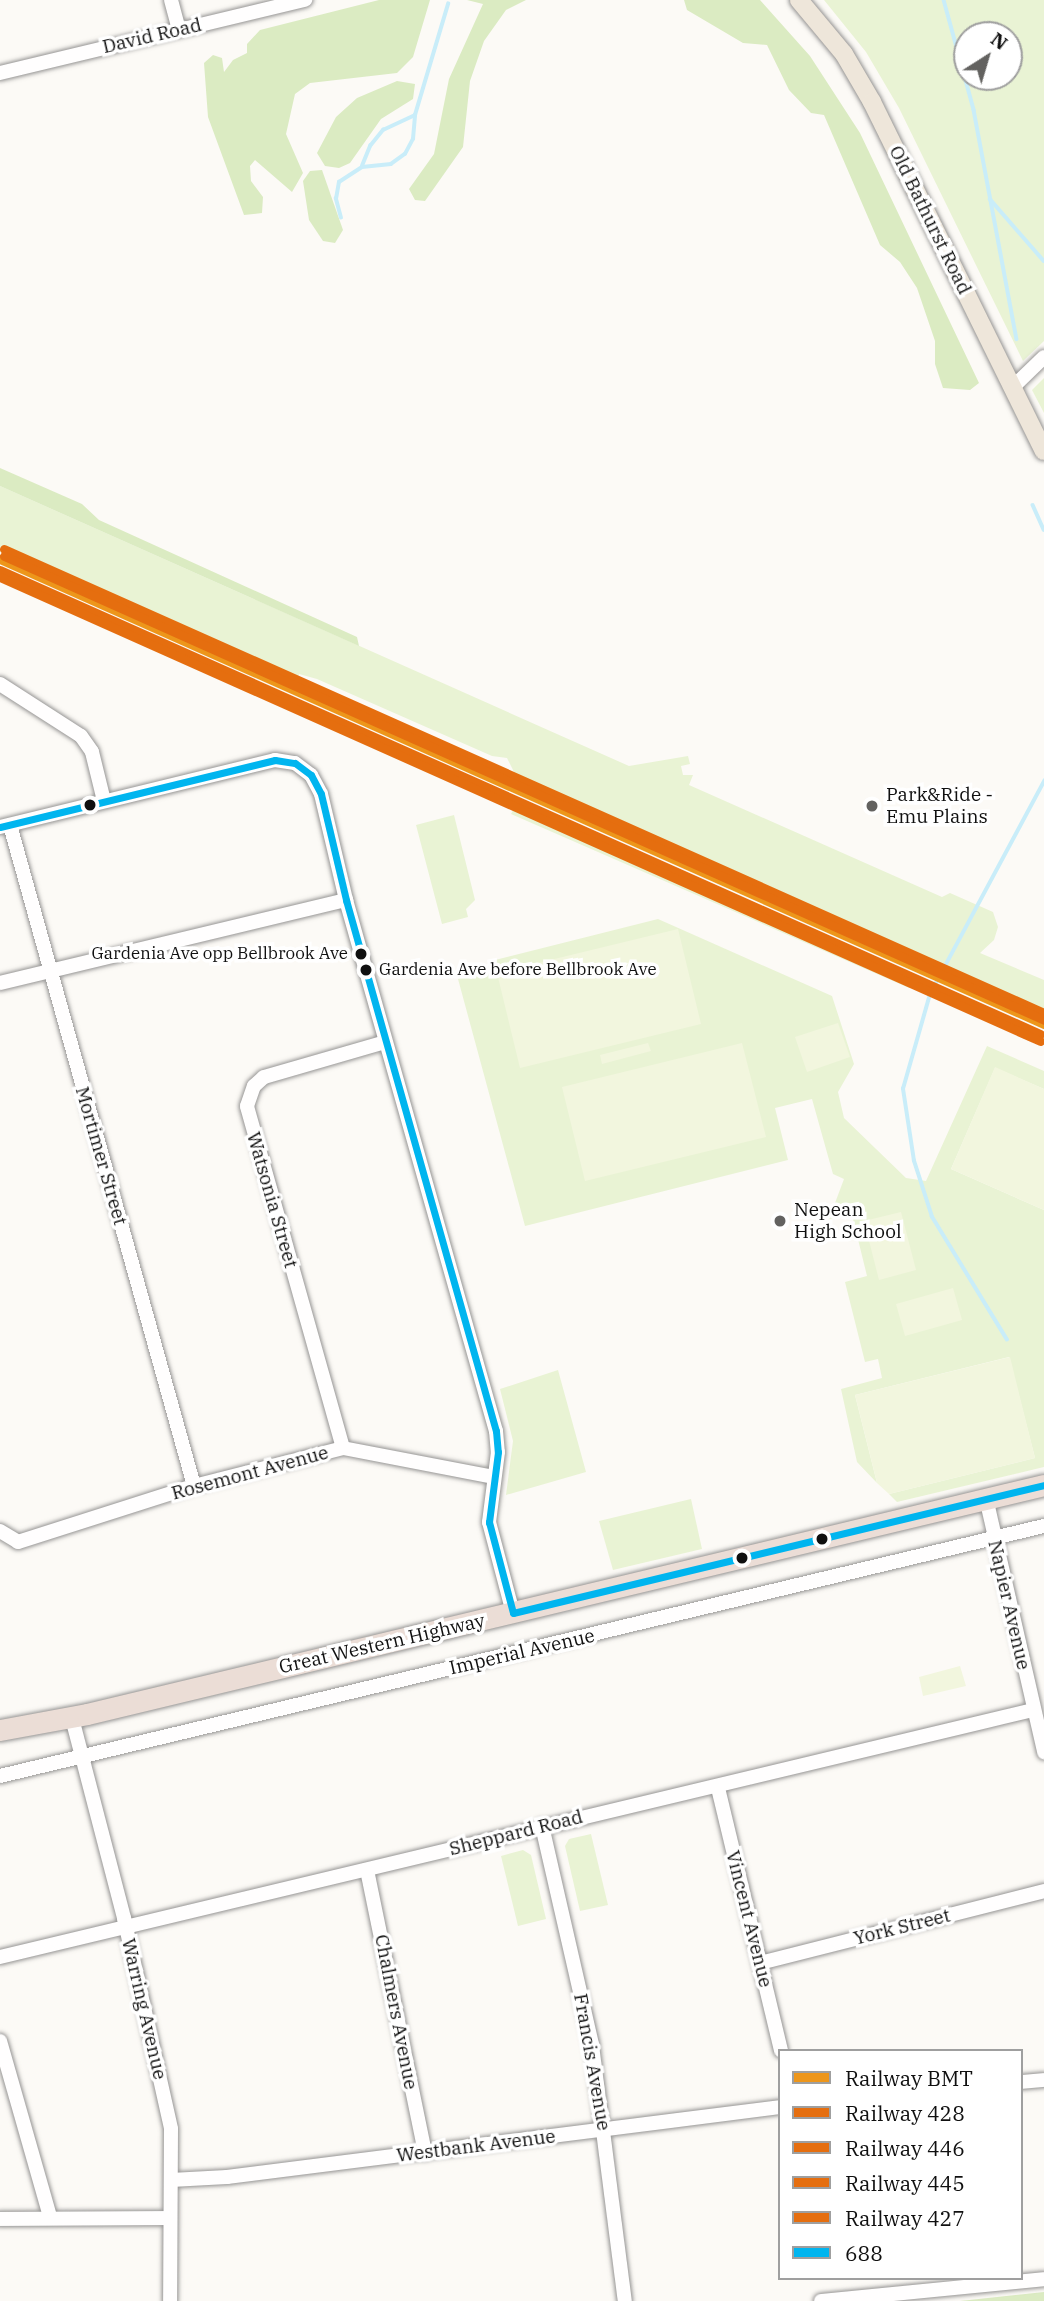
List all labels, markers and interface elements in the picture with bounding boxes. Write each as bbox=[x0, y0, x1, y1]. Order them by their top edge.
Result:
street label: David Road bbox=[100, 14, 204, 58]
north arrow bbox=[953, 21, 1023, 91]
text: N bbox=[986, 27, 1013, 55]
street label: Old Bathurst Road bbox=[884, 142, 976, 298]
place label: Park&Ride - Emu Plains bbox=[886, 784, 993, 828]
unlabelled marker bbox=[83, 798, 97, 812]
marker: Park&Ride - Emu Plains bbox=[864, 798, 880, 814]
place label: Gardenia Ave opp Bellbrook Ave bbox=[91, 944, 348, 964]
marker: Gardenia Ave opp Bellbrook Ave bbox=[354, 947, 368, 961]
place label: Gardenia Ave before Bellbrook Ave bbox=[379, 960, 657, 980]
marker: Gardenia Ave before Bellbrook Ave bbox=[359, 963, 373, 977]
street label: Mortimer Street bbox=[70, 1084, 132, 1228]
street label: Watsonia Street bbox=[242, 1129, 302, 1271]
place label: Nepean High School bbox=[794, 1199, 902, 1243]
marker: Nepean High School bbox=[772, 1213, 788, 1229]
street label: Rosemont Avenue bbox=[169, 1441, 331, 1505]
unlabelled marker bbox=[815, 1532, 829, 1546]
street label: Napier Avenue bbox=[983, 1538, 1035, 1672]
unlabelled marker bbox=[735, 1551, 749, 1565]
street label: Great Western Highway bbox=[277, 1609, 487, 1679]
street label: Imperial Avenue bbox=[447, 1624, 597, 1680]
street label: Sheppard Road bbox=[447, 1805, 585, 1861]
street label: Vincent Avenue bbox=[721, 1848, 777, 1990]
street label: York Street bbox=[851, 1904, 953, 1950]
street label: Chalmers Avenue bbox=[370, 1933, 422, 2091]
street label: Warring Avenue bbox=[117, 1936, 171, 2082]
street label: Francis Avenue bbox=[569, 1992, 615, 2132]
legend bbox=[778, 2049, 1023, 2280]
text: Railway BMT bbox=[845, 2064, 973, 2092]
text: Railway 428 bbox=[845, 2099, 965, 2127]
street label: Westbank Avenue bbox=[395, 2125, 557, 2167]
text: Railway 446 bbox=[845, 2134, 965, 2162]
text: Railway 445 bbox=[845, 2169, 965, 2197]
text: Railway 427 bbox=[845, 2204, 965, 2232]
text: 688 bbox=[845, 2239, 883, 2267]

